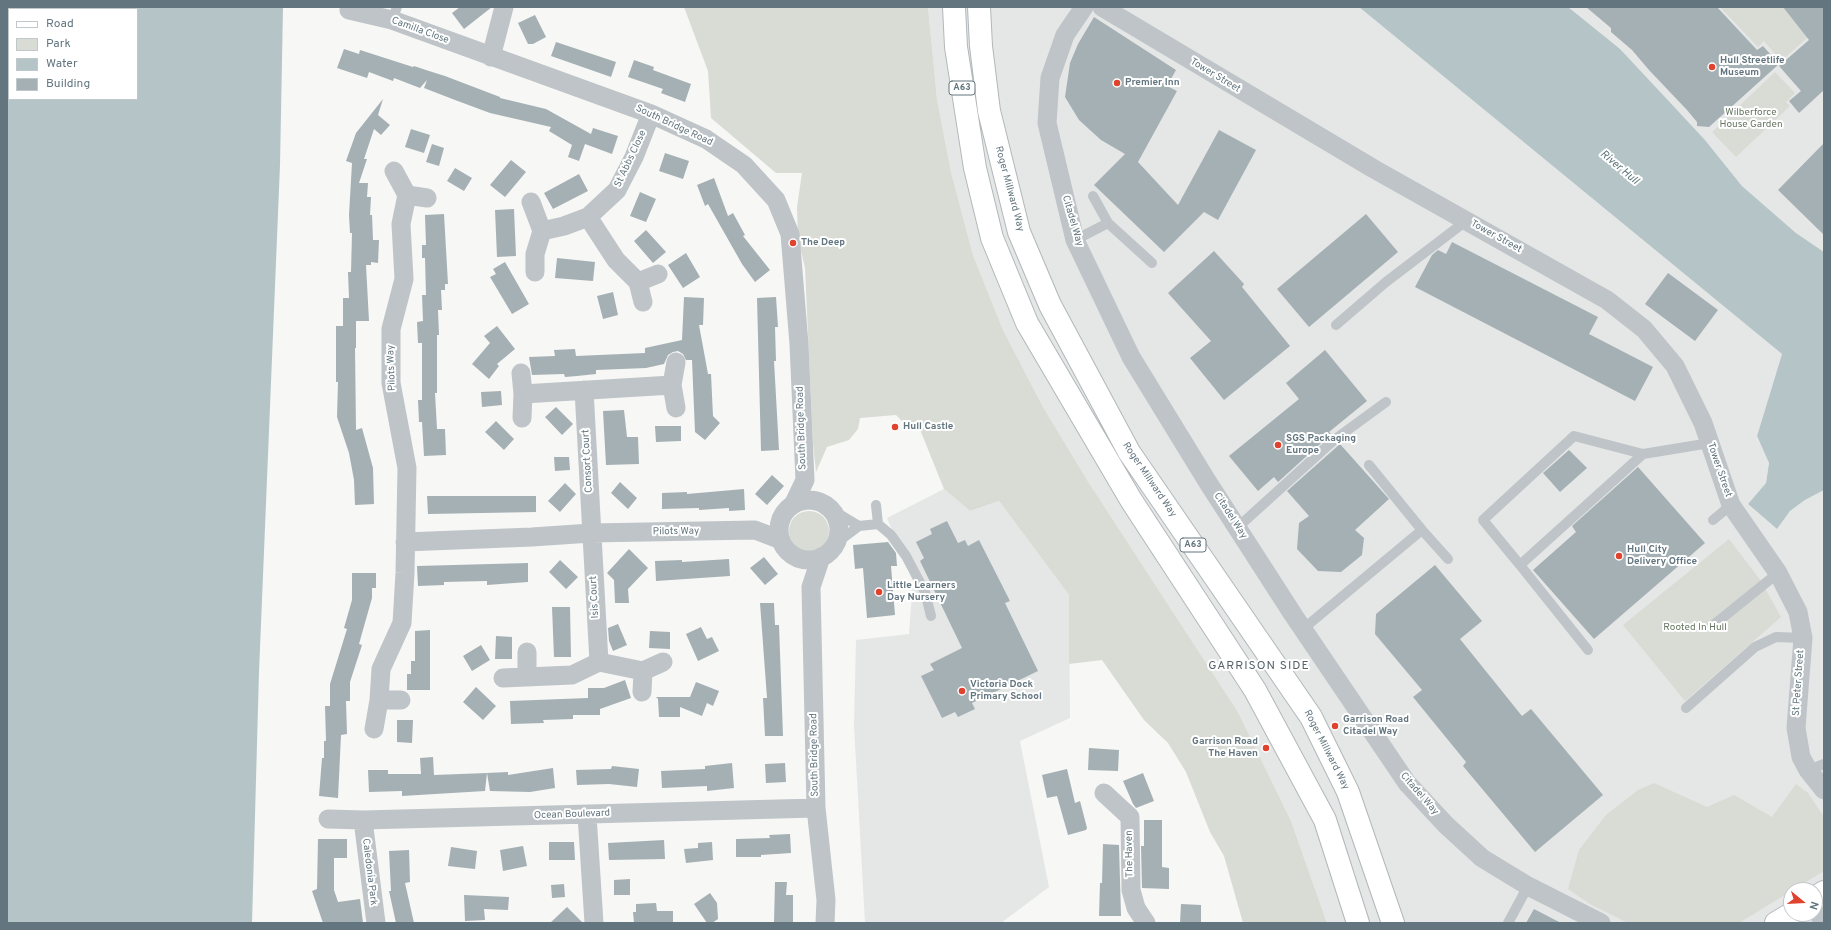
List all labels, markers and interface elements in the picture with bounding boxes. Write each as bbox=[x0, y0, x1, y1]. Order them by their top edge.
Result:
legend bbox=[8, 8, 138, 100]
street label: Camilla Close bbox=[390, 15, 450, 47]
text: Road bbox=[46, 16, 74, 32]
text: Park bbox=[46, 36, 71, 52]
place label: Hull Streetlife Museum bbox=[1720, 55, 1785, 78]
text: Water bbox=[46, 56, 78, 72]
street label: Tower Street bbox=[1188, 56, 1242, 96]
marker: Hull Streetlife Museum bbox=[1707, 62, 1717, 72]
text: Building bbox=[46, 76, 90, 92]
place label: Premier Inn bbox=[1125, 77, 1180, 89]
marker: Premier Inn bbox=[1112, 78, 1122, 88]
road number: A63 bbox=[949, 81, 975, 95]
street label: South Bridge Road bbox=[634, 103, 714, 149]
park label: Wilberforce House Garden bbox=[1719, 107, 1783, 130]
street label: St Abbs Close bbox=[613, 129, 649, 189]
street label: Roger Millward Way bbox=[992, 145, 1026, 233]
water label: River Hull bbox=[1597, 148, 1641, 188]
street label: Citadel Way bbox=[1059, 194, 1085, 248]
street label: Tower Street bbox=[1468, 218, 1524, 256]
place label: The Deep bbox=[801, 237, 845, 249]
marker: The Deep bbox=[788, 238, 798, 248]
street label: Pilots Way bbox=[385, 345, 399, 391]
street label: South Bridge Road bbox=[795, 386, 809, 470]
place label: Hull Castle bbox=[903, 421, 953, 433]
marker: Hull Castle bbox=[890, 422, 900, 432]
street label: Consort Court bbox=[580, 429, 596, 493]
place label: SGS Packaging Europe bbox=[1286, 433, 1356, 456]
street label: Roger Millward Way bbox=[1119, 440, 1179, 520]
marker: SGS Packaging Europe bbox=[1273, 440, 1283, 450]
street label: Tower Street bbox=[1704, 441, 1734, 499]
street label: Citadel Way bbox=[1211, 491, 1249, 541]
street label: Pilots Way bbox=[653, 526, 699, 538]
road number: A63 bbox=[1180, 538, 1206, 552]
place label: Hull City Delivery Office bbox=[1627, 544, 1697, 568]
marker: Hull City Delivery Office bbox=[1614, 551, 1624, 561]
street label: Isis Court bbox=[588, 575, 602, 619]
place label: Little Learners Day Nursery bbox=[887, 580, 956, 604]
marker: Little Learners Day Nursery bbox=[874, 587, 884, 597]
park label: Rooted In Hull bbox=[1663, 622, 1727, 634]
street label: St Peter Street bbox=[1791, 649, 1807, 717]
district label: GARRISON SIDE bbox=[1208, 660, 1310, 674]
place label: Victoria Dock Primary School bbox=[970, 679, 1042, 702]
marker: Victoria Dock Primary School bbox=[957, 686, 967, 696]
street label: Roger Millward Way bbox=[1301, 708, 1351, 792]
street label: South Bridge Road bbox=[808, 713, 822, 797]
place label: Garrison Road Citadel Way bbox=[1343, 714, 1409, 738]
marker: Garrison Road Citadel Way bbox=[1330, 721, 1340, 731]
place label: Garrison Road The Haven bbox=[1192, 736, 1258, 760]
marker: Garrison Road The Haven bbox=[1261, 743, 1271, 753]
street label: Citadel Way bbox=[1397, 770, 1441, 818]
street label: Ocean Boulevard bbox=[534, 808, 610, 822]
street label: The Haven bbox=[1124, 830, 1136, 878]
street label: Caledonia Park bbox=[359, 838, 379, 906]
north arrow bbox=[1783, 882, 1823, 922]
text: N bbox=[1806, 899, 1821, 911]

